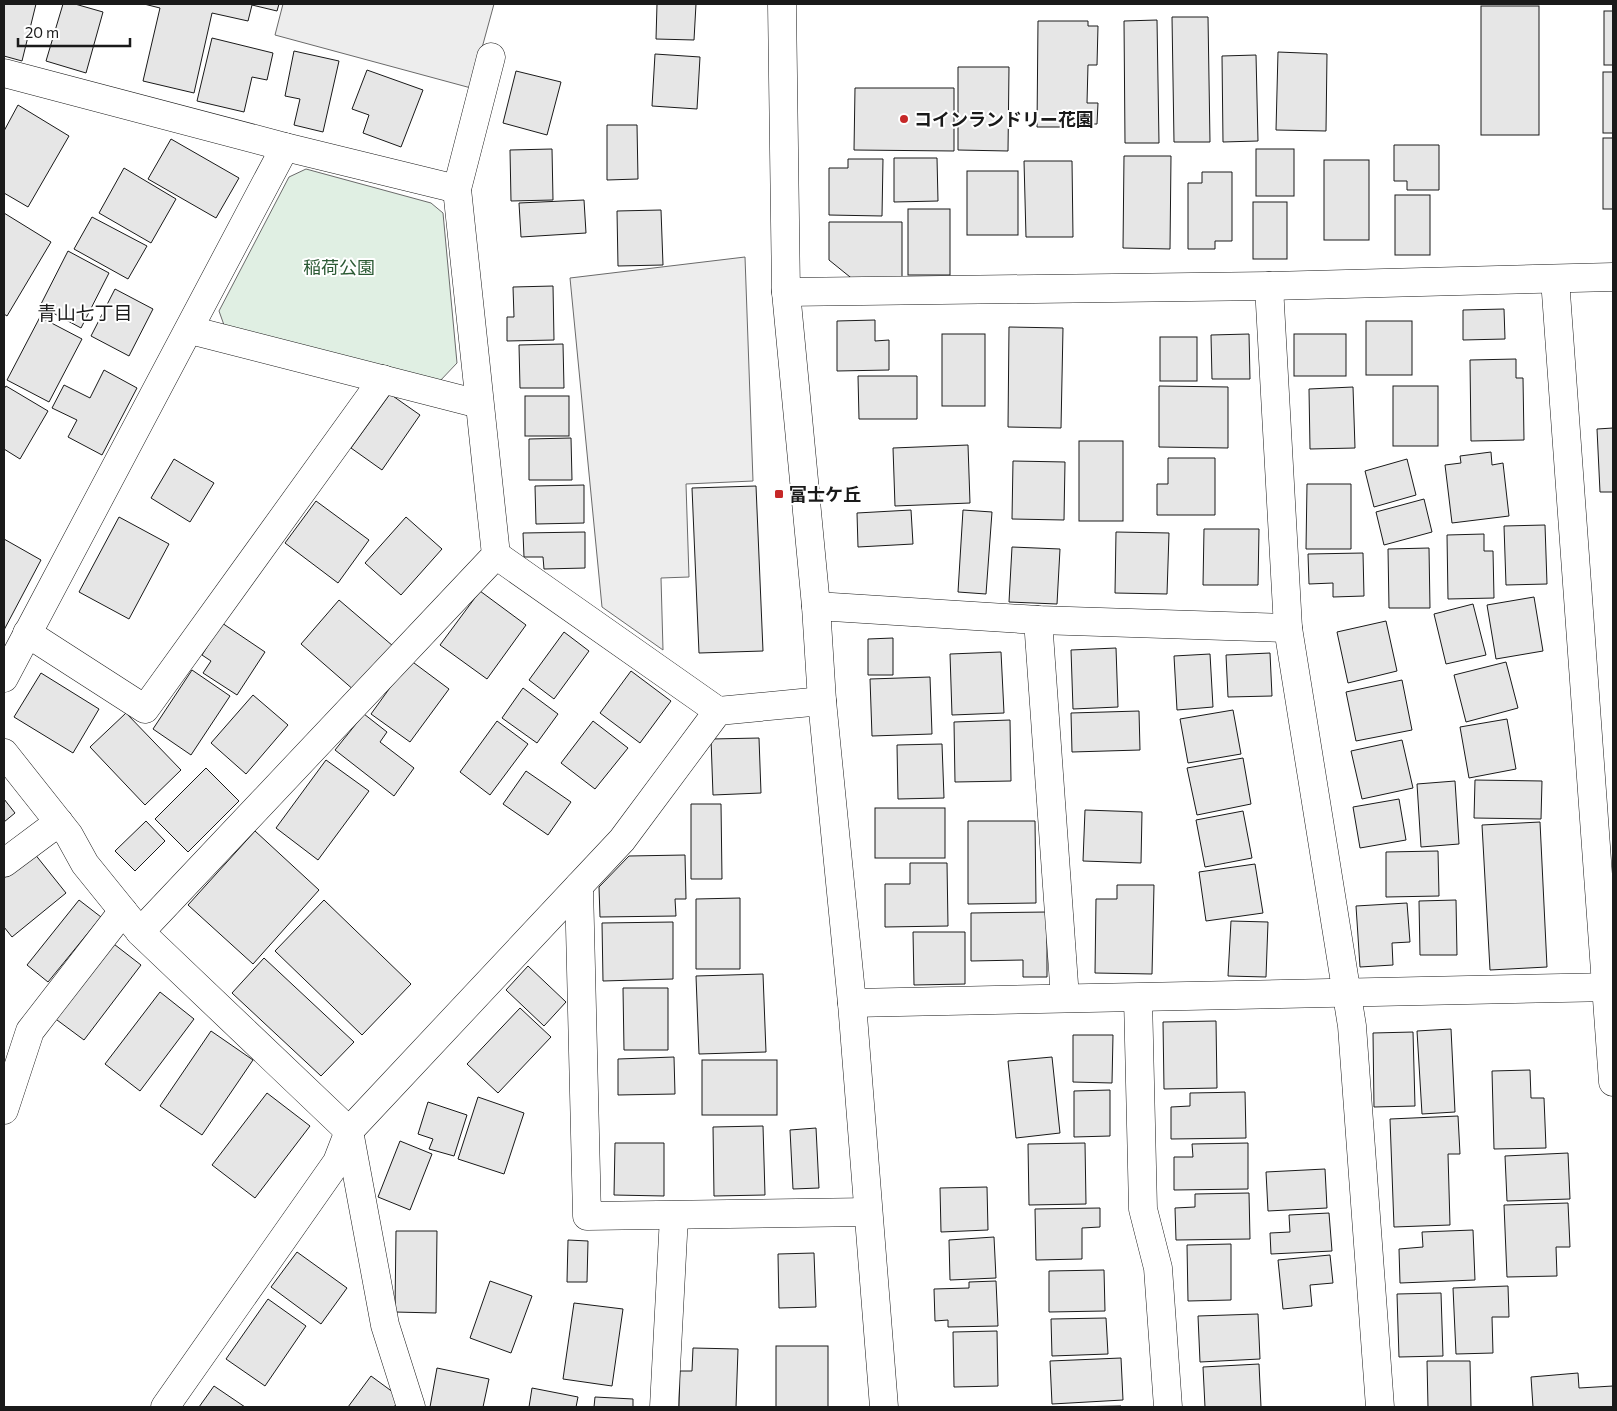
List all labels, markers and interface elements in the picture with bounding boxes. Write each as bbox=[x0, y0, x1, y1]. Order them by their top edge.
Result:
scale bar bbox=[18, 15, 130, 47]
text: 20 m bbox=[25, 23, 59, 41]
place label: コインランドリー花園 bbox=[914, 108, 1094, 130]
marker: コインランドリー花園 bbox=[898, 113, 910, 125]
park label: 稲荷公園 bbox=[303, 256, 375, 278]
district label: 青山七丁目 bbox=[37, 301, 133, 324]
place label: 富士ケ丘 bbox=[789, 483, 861, 505]
marker: 富士ケ丘 bbox=[773, 488, 785, 500]

